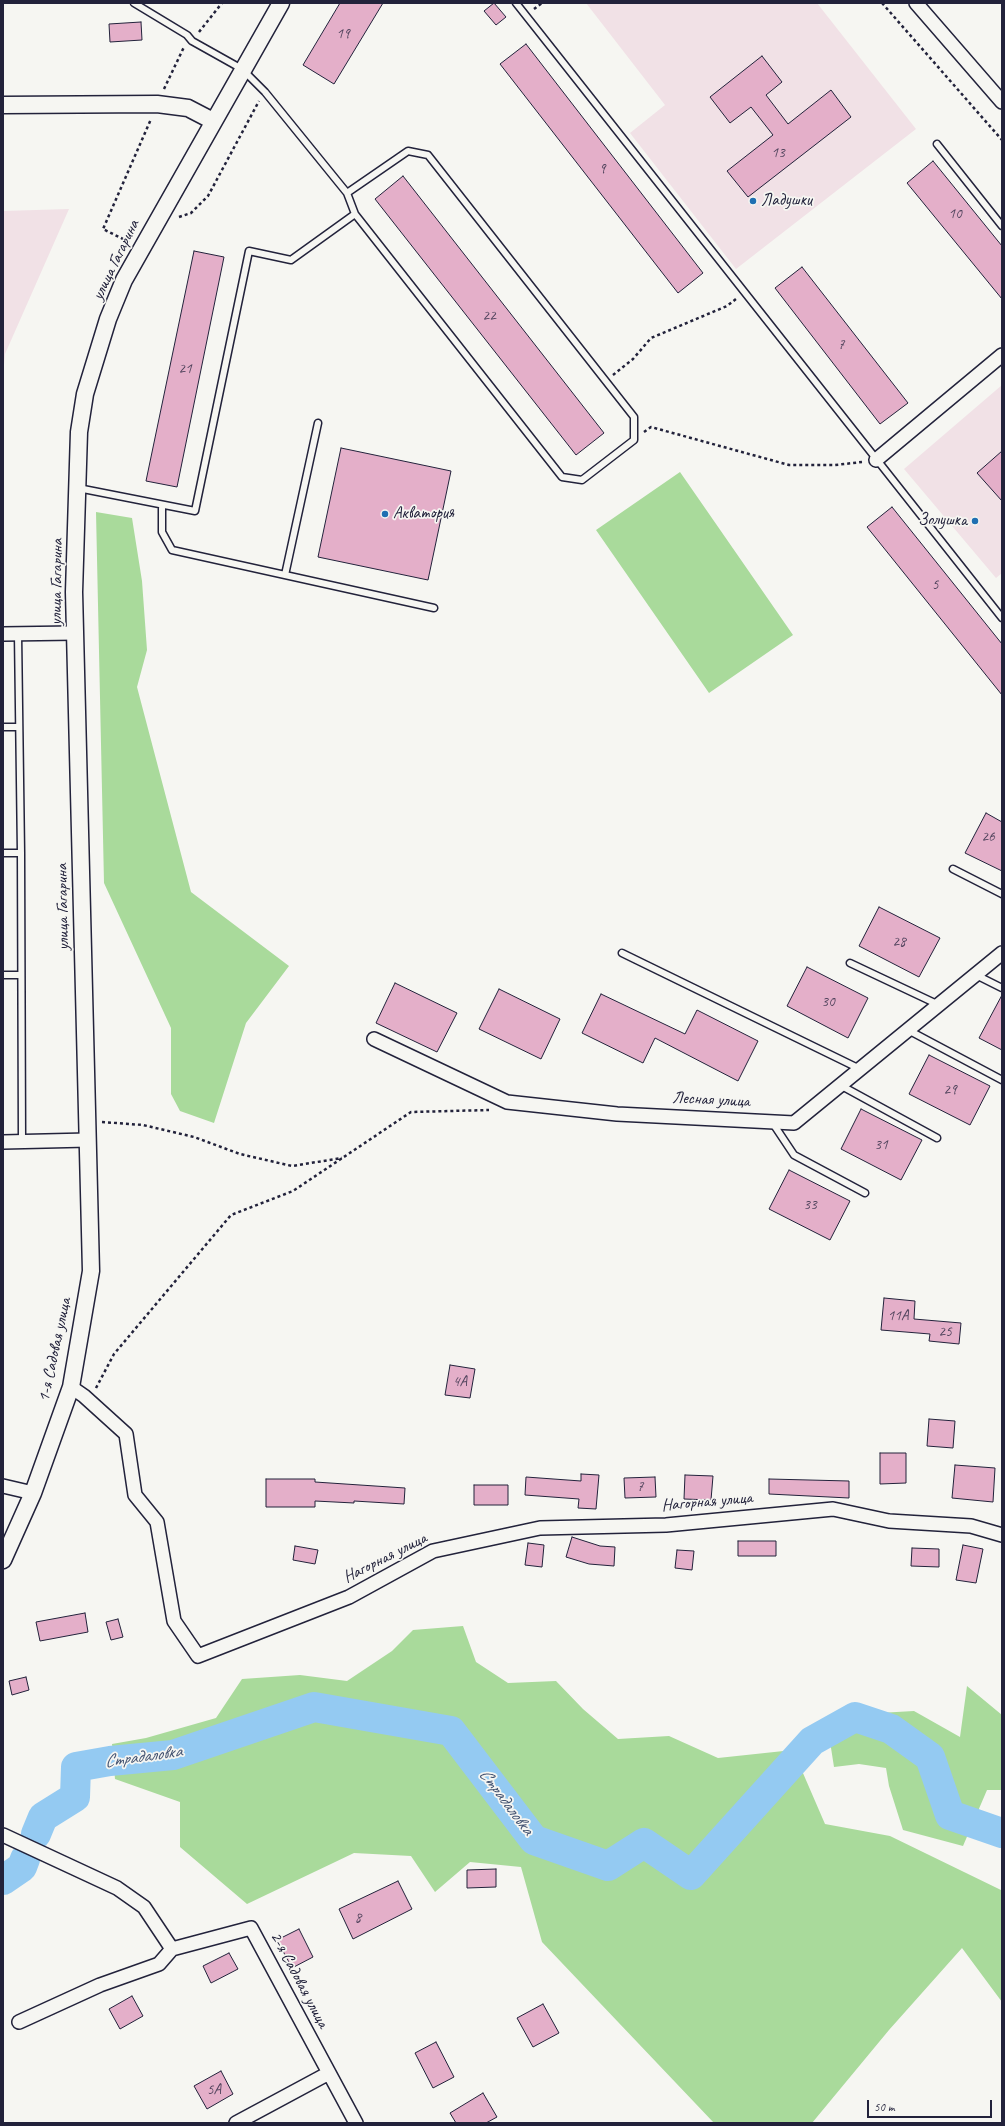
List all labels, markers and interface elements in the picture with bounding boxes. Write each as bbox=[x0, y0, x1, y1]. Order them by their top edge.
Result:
house number: 19 bbox=[336, 25, 350, 43]
house number: 13 bbox=[771, 144, 785, 162]
house number: 9 bbox=[599, 160, 605, 178]
place label: Ладушки bbox=[761, 191, 812, 211]
marker: Ладушки bbox=[748, 196, 758, 206]
house number: 10 bbox=[948, 205, 962, 223]
street label: улица Гагарина bbox=[88, 217, 144, 303]
house number: 22 bbox=[482, 307, 496, 325]
house number: 7 bbox=[838, 336, 844, 354]
house number: 21 bbox=[178, 360, 192, 378]
place label: Акватория bbox=[393, 504, 454, 524]
marker: Акватория bbox=[380, 509, 390, 519]
place label: Золушка bbox=[918, 511, 967, 531]
marker: Золушка bbox=[970, 516, 980, 526]
street label: улица Гагарина bbox=[46, 538, 68, 626]
house number: 5 bbox=[932, 576, 938, 594]
house number: 26 bbox=[981, 828, 995, 846]
street label: улица Гагарина bbox=[52, 863, 74, 951]
house number: 28 bbox=[892, 933, 906, 951]
house number: 30 bbox=[821, 993, 835, 1011]
house number: 29 bbox=[943, 1081, 957, 1099]
street label: Лесная улица bbox=[672, 1088, 750, 1112]
house number: 31 bbox=[874, 1136, 888, 1154]
house number: 33 bbox=[803, 1196, 817, 1214]
street label: 1-я Садовая улица bbox=[34, 1296, 76, 1404]
house number: 11А bbox=[887, 1307, 909, 1325]
house number: 25 bbox=[938, 1323, 952, 1341]
house number: 4А bbox=[453, 1373, 467, 1391]
house number: 7 bbox=[637, 1478, 643, 1496]
street label: Нагорная улица bbox=[661, 1488, 753, 1516]
street label: Нагорная улица bbox=[340, 1528, 430, 1588]
water label: Страдаловка bbox=[103, 1741, 183, 1773]
water label: Страдаловка bbox=[474, 1764, 538, 1840]
house number: 8 bbox=[355, 1909, 361, 1927]
street label: 2-я Садовая улица bbox=[265, 1928, 333, 2032]
house number: 5А bbox=[207, 2081, 221, 2099]
scale bar bbox=[869, 2092, 994, 2118]
text: 50 m bbox=[874, 2099, 894, 2115]

